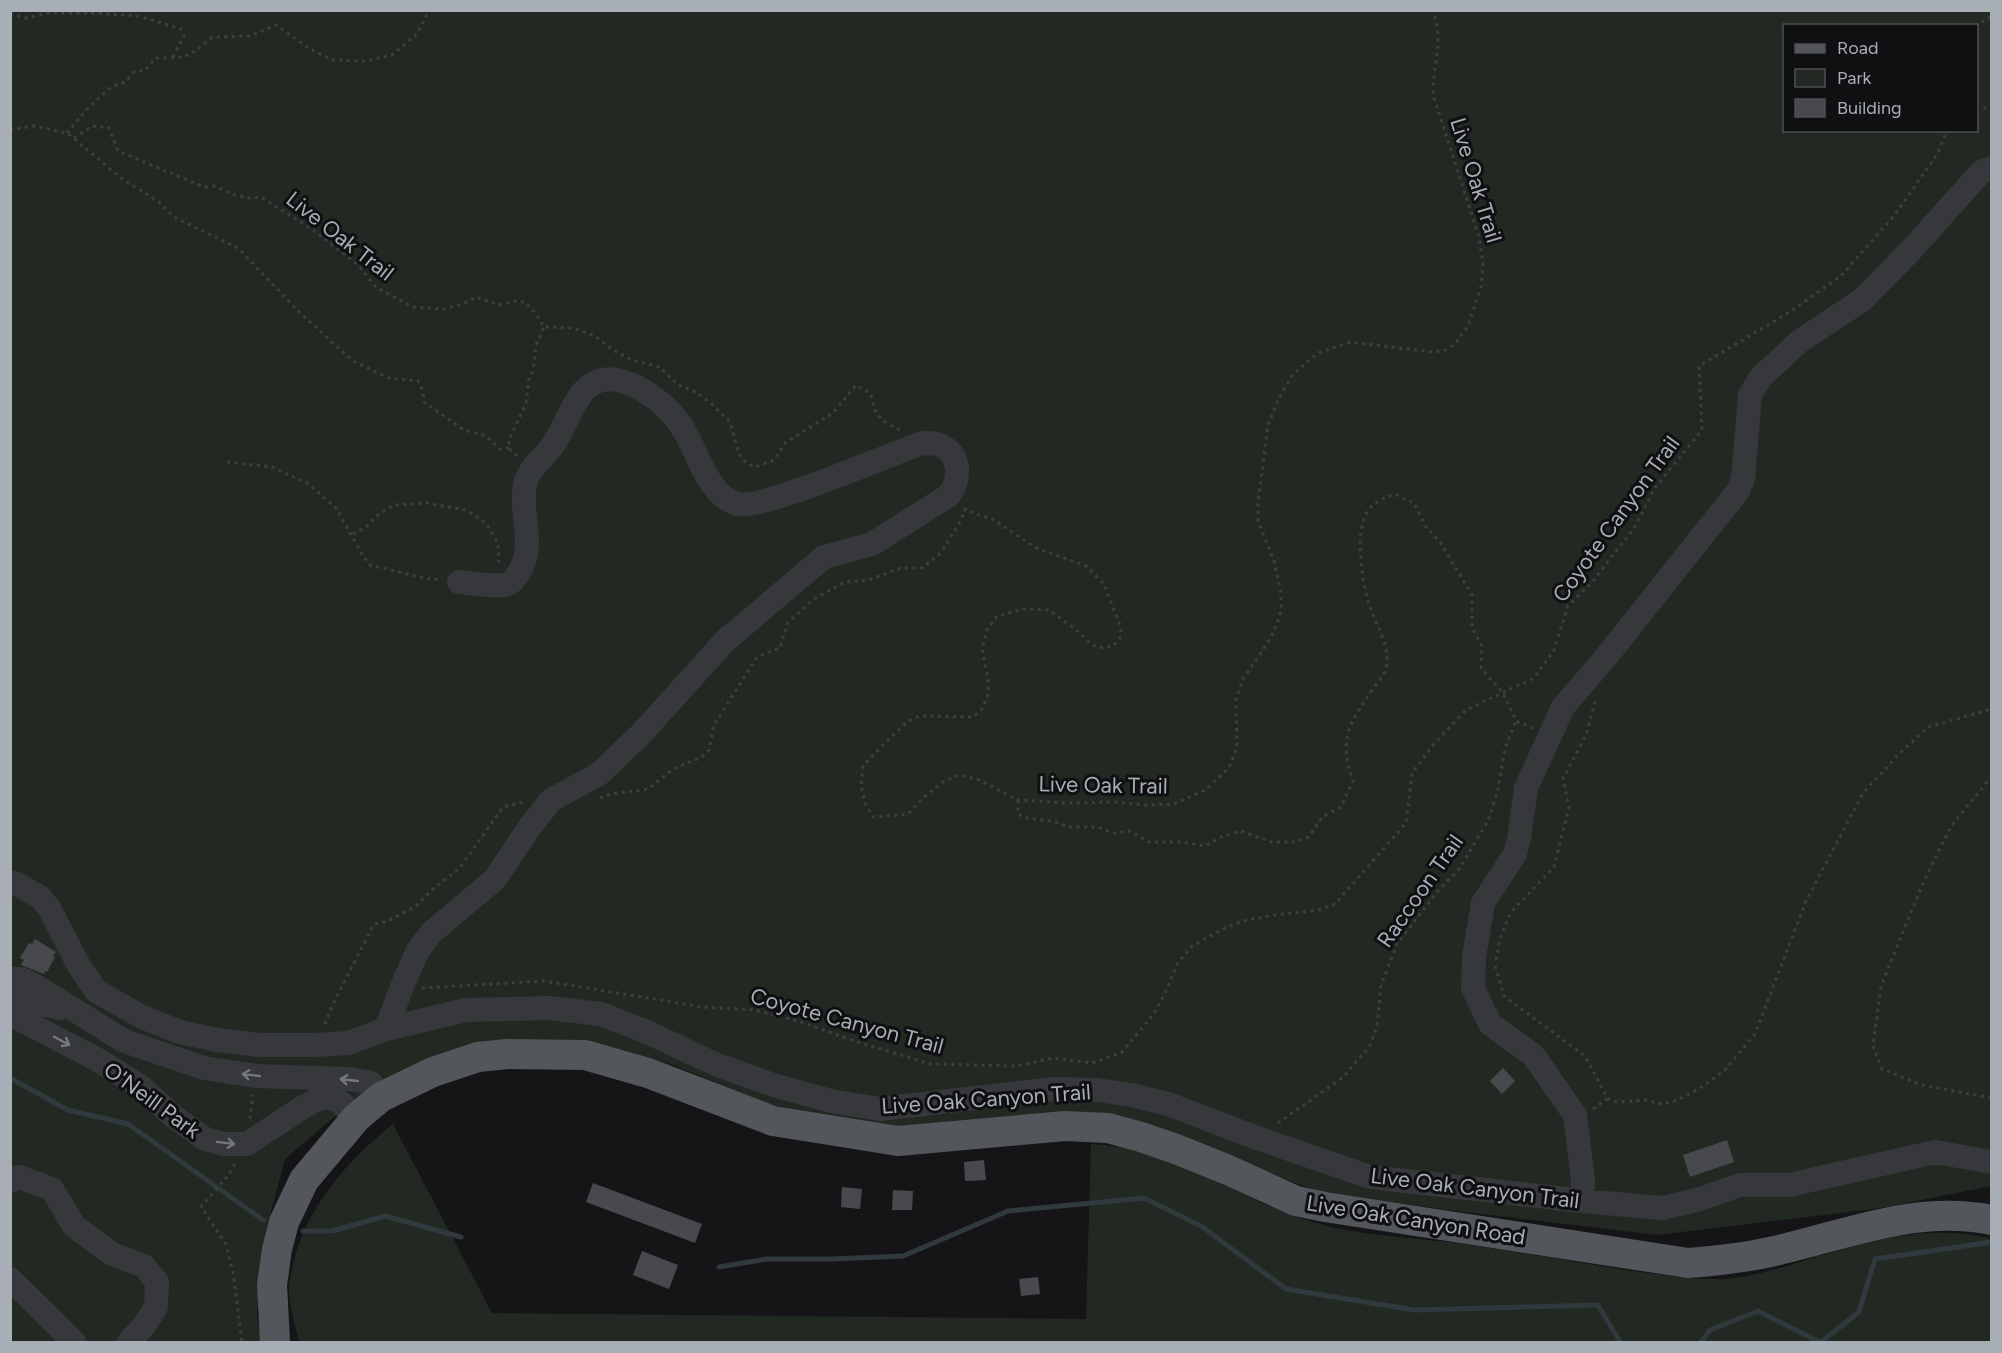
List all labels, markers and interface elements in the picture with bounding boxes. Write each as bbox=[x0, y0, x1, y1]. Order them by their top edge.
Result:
legend bbox=[1783, 24, 1978, 132]
text: Road bbox=[1837, 37, 1878, 59]
text: Park bbox=[1837, 67, 1872, 89]
text: Building bbox=[1837, 97, 1902, 119]
street label: Live Oak Trail bbox=[1444, 114, 1508, 246]
street label: Live Oak Trail bbox=[281, 186, 399, 286]
street label: Coyote Canyon Trail bbox=[1547, 431, 1685, 607]
street label: Live Oak Trail bbox=[1038, 770, 1168, 800]
street label: Raccoon Trail bbox=[1371, 829, 1469, 953]
street label: Coyote Canyon Trail bbox=[747, 982, 947, 1060]
one-way arrow bbox=[53, 1035, 70, 1047]
street label: O'Neill Park bbox=[99, 1056, 206, 1144]
one-way arrow bbox=[242, 1069, 262, 1080]
one-way arrow bbox=[340, 1074, 359, 1085]
street label: Live Oak Canyon Trail bbox=[880, 1078, 1092, 1120]
one-way arrow bbox=[215, 1137, 235, 1148]
street label: Live Oak Canyon Trail bbox=[1369, 1162, 1581, 1214]
street label: Live Oak Canyon Road bbox=[1305, 1189, 1527, 1251]

